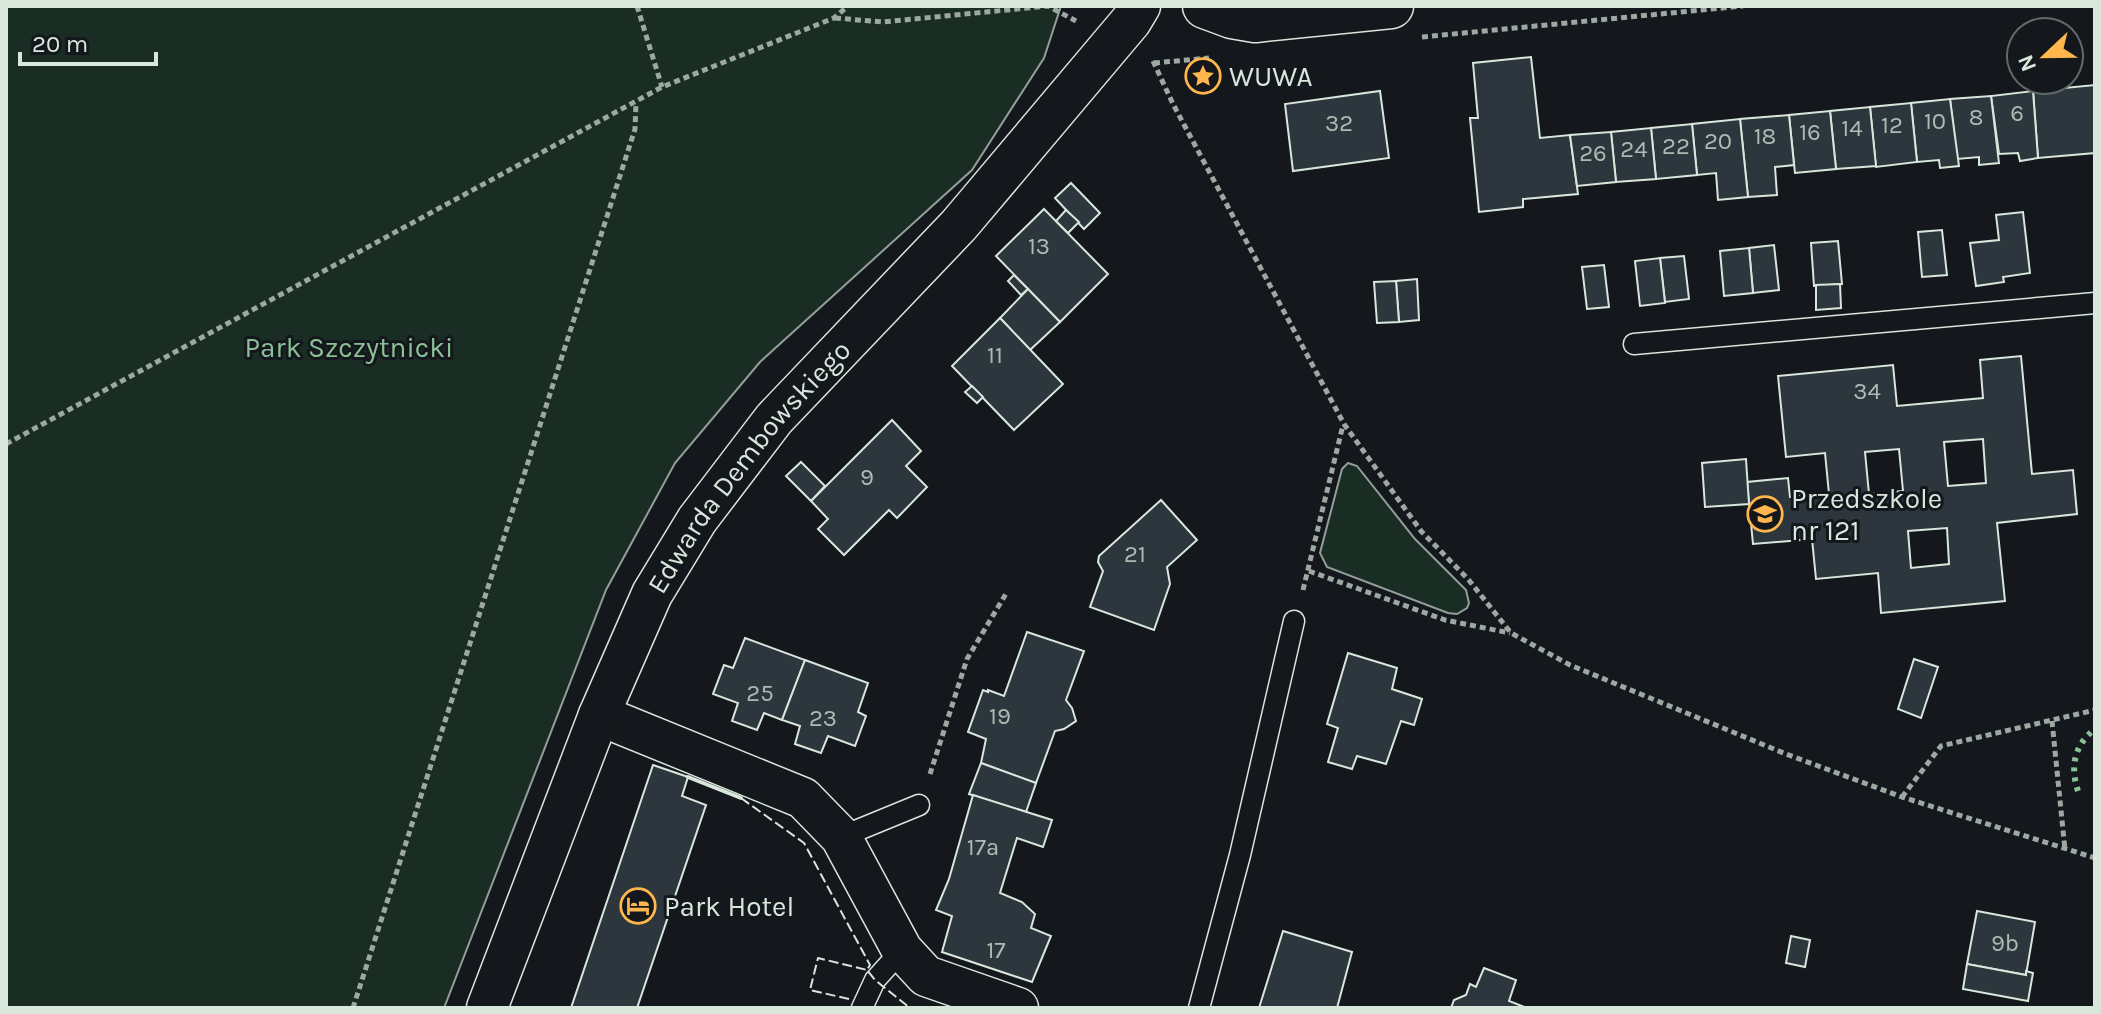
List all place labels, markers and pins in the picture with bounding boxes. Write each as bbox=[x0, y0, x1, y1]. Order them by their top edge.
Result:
place icon: WUWA bbox=[1184, 57, 1222, 95]
place label: WUWA bbox=[1229, 60, 1313, 93]
place label: Przedszkole nr 121 bbox=[1791, 482, 1942, 547]
school or university icon: Przedszkole nr 121 bbox=[1746, 495, 1784, 533]
hotel icon: Park Hotel bbox=[619, 887, 657, 925]
place label: Park Hotel bbox=[664, 890, 794, 923]

